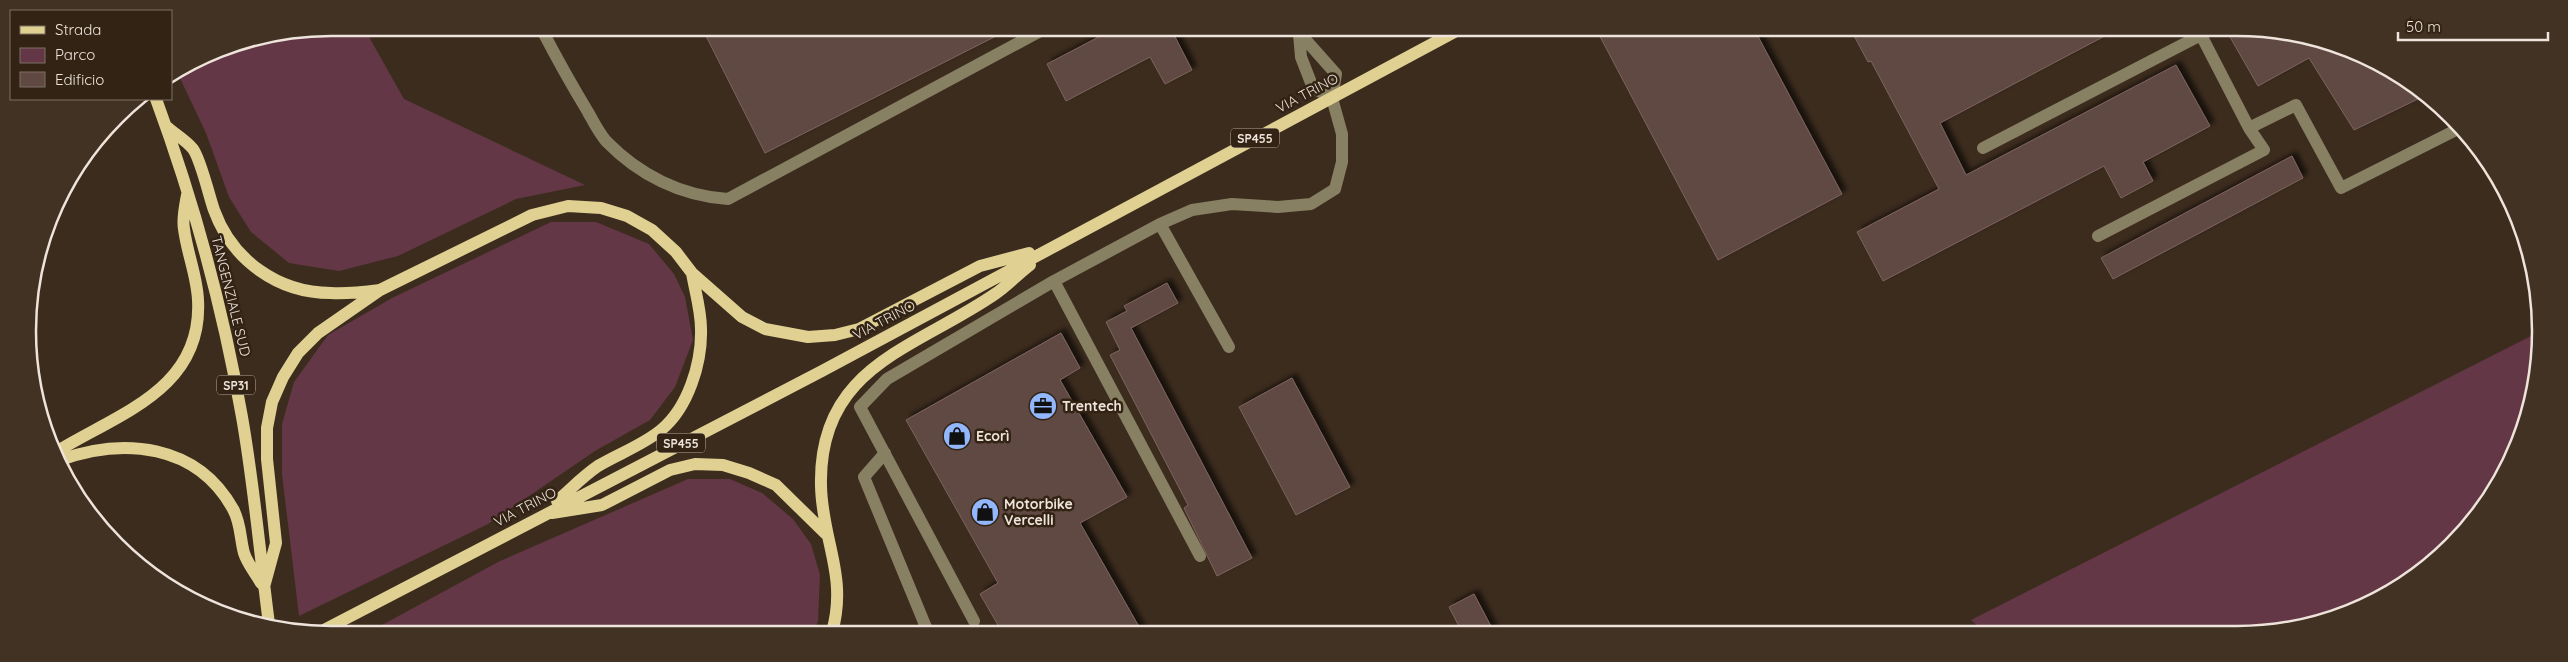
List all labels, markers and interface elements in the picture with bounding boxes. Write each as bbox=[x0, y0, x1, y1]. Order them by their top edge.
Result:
legend bbox=[10, 10, 172, 100]
scale bar bbox=[2398, 10, 2548, 42]
text: 50 m bbox=[2406, 17, 2441, 36]
text: Strada bbox=[55, 20, 101, 39]
text: Parco bbox=[55, 45, 95, 64]
street label: VIA TRINO bbox=[1273, 69, 1341, 117]
text: Edificio bbox=[55, 70, 104, 89]
road number: SP455 bbox=[1231, 128, 1279, 148]
street label: TANGENZIALE SUD bbox=[207, 234, 255, 358]
street label: VIA TRINO bbox=[850, 296, 918, 344]
road number: SP31 bbox=[217, 376, 255, 394]
office icon: Trentech bbox=[1028, 391, 1058, 421]
place label: Trentech bbox=[1062, 397, 1122, 415]
shop icon: Ecorì bbox=[942, 421, 972, 451]
place label: Ecorì bbox=[976, 427, 1009, 445]
road number: SP455 bbox=[657, 433, 705, 452]
street label: VIA TRINO bbox=[491, 483, 559, 531]
place label: Motorbike Vercelli bbox=[1004, 495, 1073, 529]
shop icon: Motorbike Vercelli bbox=[970, 497, 1000, 527]

